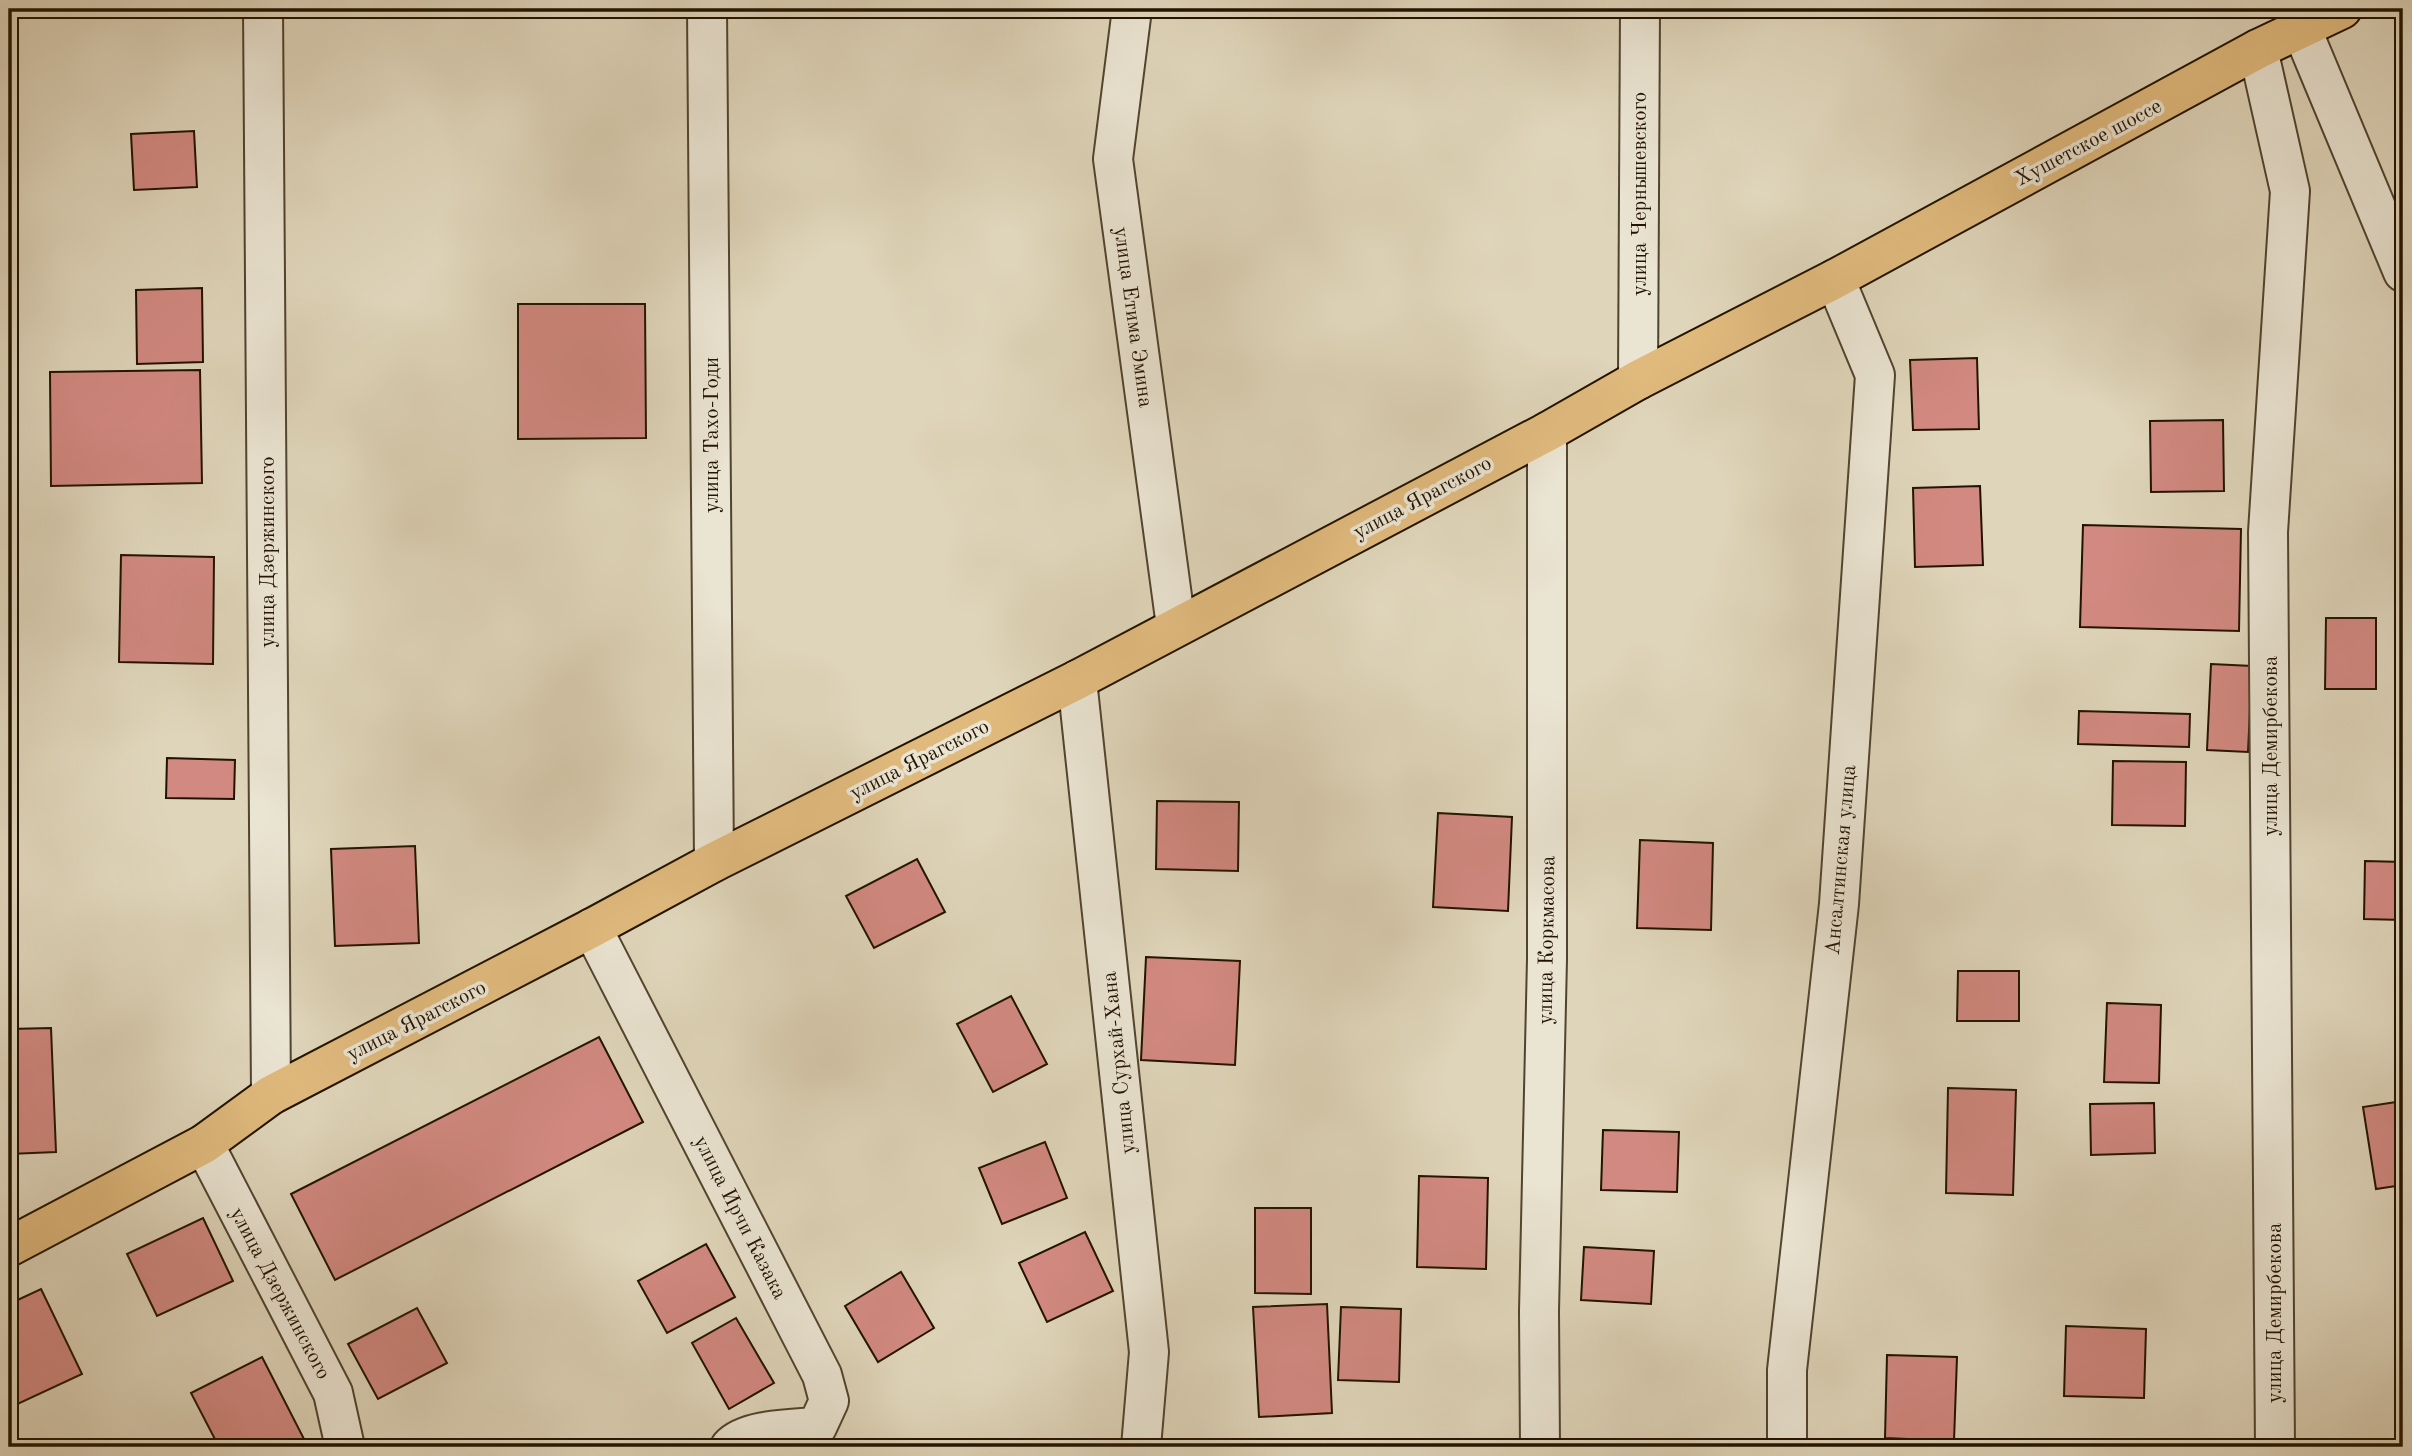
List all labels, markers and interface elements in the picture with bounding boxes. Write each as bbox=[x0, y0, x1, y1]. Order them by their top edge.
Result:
street label: улица Чернышевского bbox=[1630, 92, 1651, 296]
street label: Хушетское шоссе bbox=[2012, 96, 2165, 191]
street label: улица Етима Эмина bbox=[1109, 225, 1156, 409]
street label: улица Тахо-Годи bbox=[702, 357, 723, 513]
street label: улица Ярагского bbox=[1350, 453, 1495, 544]
street label: улица Дзержинского bbox=[258, 456, 279, 648]
street label: улица Демирбекова bbox=[2261, 656, 2282, 836]
street label: улица Ярагского bbox=[847, 716, 993, 804]
street label: Ансалтинская улица bbox=[1823, 764, 1860, 956]
street label: улица Коркмасова bbox=[1536, 855, 1559, 1025]
street label: улица Сурхай-Хана bbox=[1099, 970, 1140, 1155]
street label: улица Ярагского bbox=[344, 977, 490, 1065]
street label: улица Ирчи Казака bbox=[689, 1133, 790, 1303]
street label: улица Дзержинского bbox=[226, 1204, 334, 1383]
street label: улица Демирбекова bbox=[2265, 1223, 2286, 1403]

